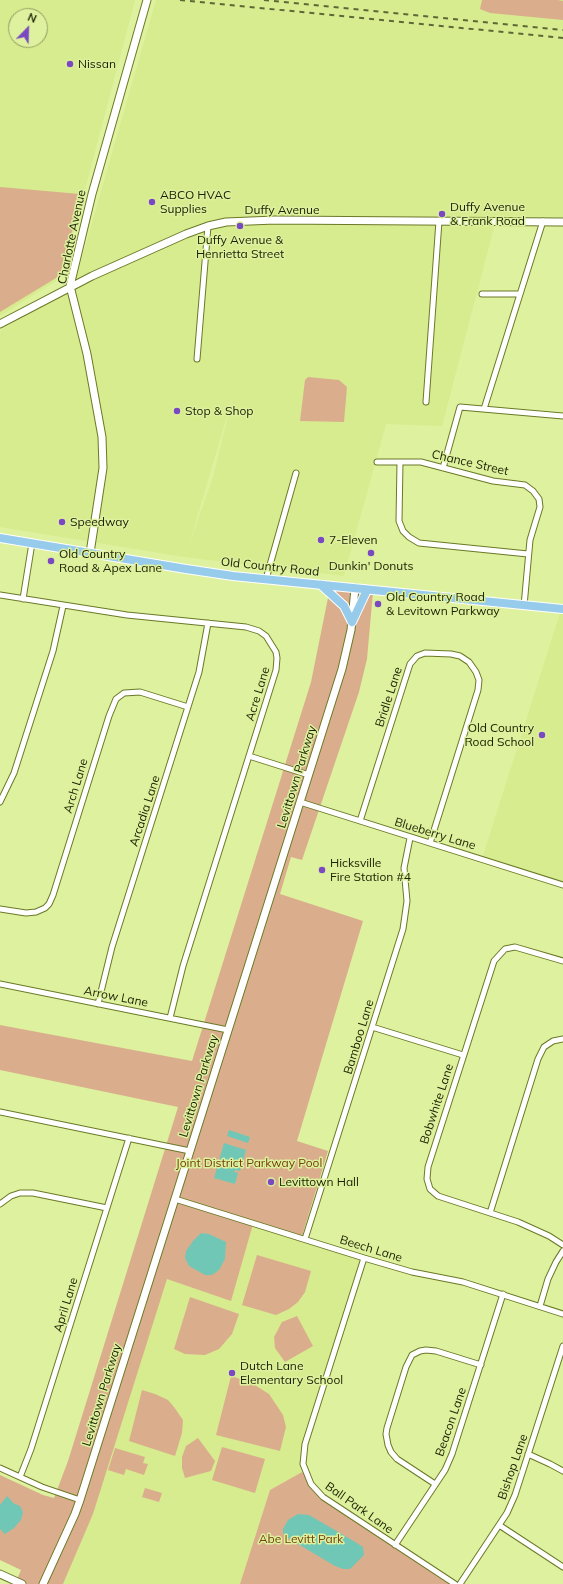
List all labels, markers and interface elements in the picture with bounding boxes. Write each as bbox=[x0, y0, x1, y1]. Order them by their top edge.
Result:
north arrow bbox=[8, 8, 48, 48]
text: N bbox=[26, 10, 39, 26]
place label: Nissan bbox=[78, 57, 116, 71]
marker: Nissan bbox=[65, 59, 75, 69]
place label: ABCO HVAC Supplies bbox=[160, 188, 231, 216]
street label: Charlotte Avenue bbox=[55, 189, 89, 285]
marker: ABCO HVAC Supplies bbox=[147, 197, 157, 207]
place label: Duffy Avenue & Frank Road bbox=[450, 200, 525, 228]
street label: Duffy Avenue bbox=[244, 203, 320, 217]
marker: Duffy Avenue & Frank Road bbox=[437, 209, 447, 219]
marker: Duffy Avenue & Henrietta Street bbox=[235, 221, 245, 231]
place label: Duffy Avenue & Henrietta Street bbox=[196, 233, 284, 261]
place label: Stop & Shop bbox=[185, 404, 254, 418]
marker: Stop & Shop bbox=[172, 406, 182, 416]
street label: Chance Street bbox=[430, 447, 510, 479]
place label: Speedway bbox=[70, 515, 129, 529]
marker: Speedway bbox=[57, 517, 67, 527]
place label: 7-Eleven bbox=[329, 533, 378, 547]
marker: 7-Eleven bbox=[316, 535, 326, 545]
place label: Old Country Road & Apex Lane bbox=[59, 547, 162, 575]
marker: Dunkin' Donuts bbox=[366, 548, 376, 558]
street label: Old Country Road bbox=[220, 555, 320, 579]
marker: Old Country Road & Apex Lane bbox=[46, 556, 56, 566]
place label: Dunkin' Donuts bbox=[329, 559, 413, 573]
place label: Old Country Road & Levitown Parkway bbox=[386, 590, 500, 618]
marker: Old Country Road & Levitown Parkway bbox=[373, 599, 383, 609]
street label: Acre Lane bbox=[243, 665, 273, 723]
street label: Bridle Lane bbox=[373, 665, 405, 729]
place label: Old Country Road School bbox=[464, 721, 534, 749]
street label: Levittown Parkway bbox=[275, 724, 319, 830]
marker: Old Country Road School bbox=[537, 730, 547, 740]
street label: Arch Lane bbox=[61, 757, 91, 815]
street label: Arcadia Lane bbox=[127, 774, 163, 848]
street label: Blueberry Lane bbox=[393, 815, 477, 853]
place label: Hicksville Fire Station #4 bbox=[330, 856, 411, 884]
marker: Hicksville Fire Station #4 bbox=[317, 865, 327, 875]
street label: Arrow Lane bbox=[83, 984, 149, 1010]
street label: Bamboo Lane bbox=[341, 998, 377, 1076]
street label: Levittown Parkway bbox=[177, 1033, 221, 1139]
street label: Bobwhite Lane bbox=[417, 1062, 457, 1146]
park label: Joint District Parkway Pool bbox=[176, 1156, 322, 1170]
place label: Levittown Hall bbox=[279, 1175, 359, 1189]
marker: Levittown Hall bbox=[266, 1177, 276, 1187]
street label: Beech Lane bbox=[338, 1233, 404, 1265]
street label: April Lane bbox=[51, 1276, 81, 1334]
street label: Levittown Parkway bbox=[80, 1342, 124, 1448]
place label: Dutch Lane Elementary School bbox=[240, 1359, 343, 1387]
marker: Dutch Lane Elementary School bbox=[227, 1368, 237, 1378]
street label: Beacon Lane bbox=[432, 1386, 470, 1458]
street label: Bishop Lane bbox=[495, 1432, 531, 1502]
street label: Ball Park Lane bbox=[322, 1479, 396, 1537]
park label: Abe Levitt Park bbox=[259, 1532, 343, 1546]

